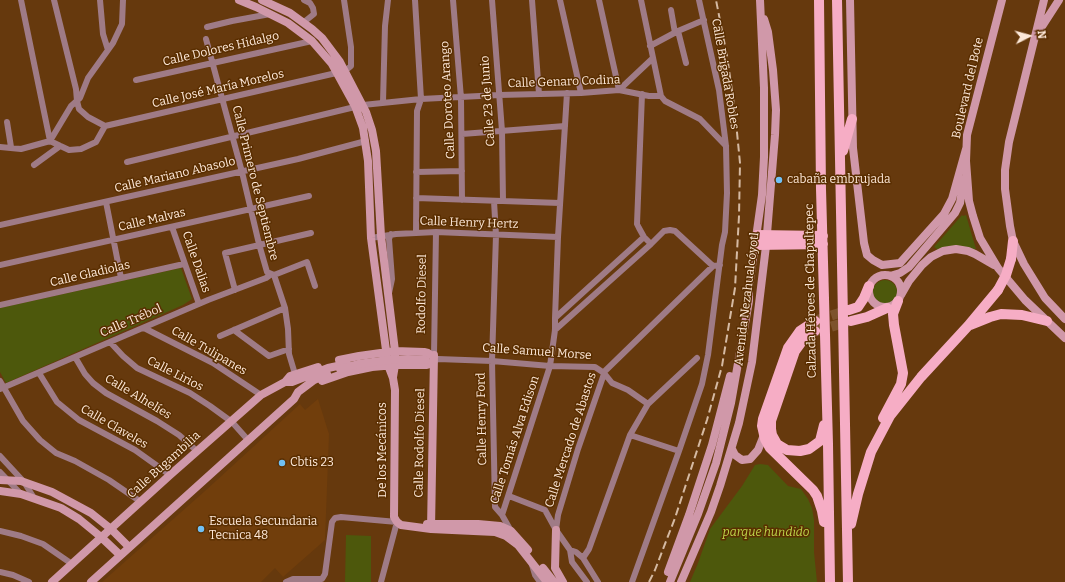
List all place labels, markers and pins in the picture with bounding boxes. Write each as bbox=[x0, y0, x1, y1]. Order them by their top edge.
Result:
place label: cabaña embrujada bbox=[787, 173, 891, 187]
marker: cabaña embrujada bbox=[774, 175, 784, 185]
place label: Cbtis 23 bbox=[290, 456, 334, 470]
marker: Cbtis 23 bbox=[277, 458, 287, 468]
place label: Escuela Secundaria Tecnica 48 bbox=[209, 515, 317, 543]
marker: Escuela Secundaria Tecnica 48 bbox=[196, 524, 206, 534]

